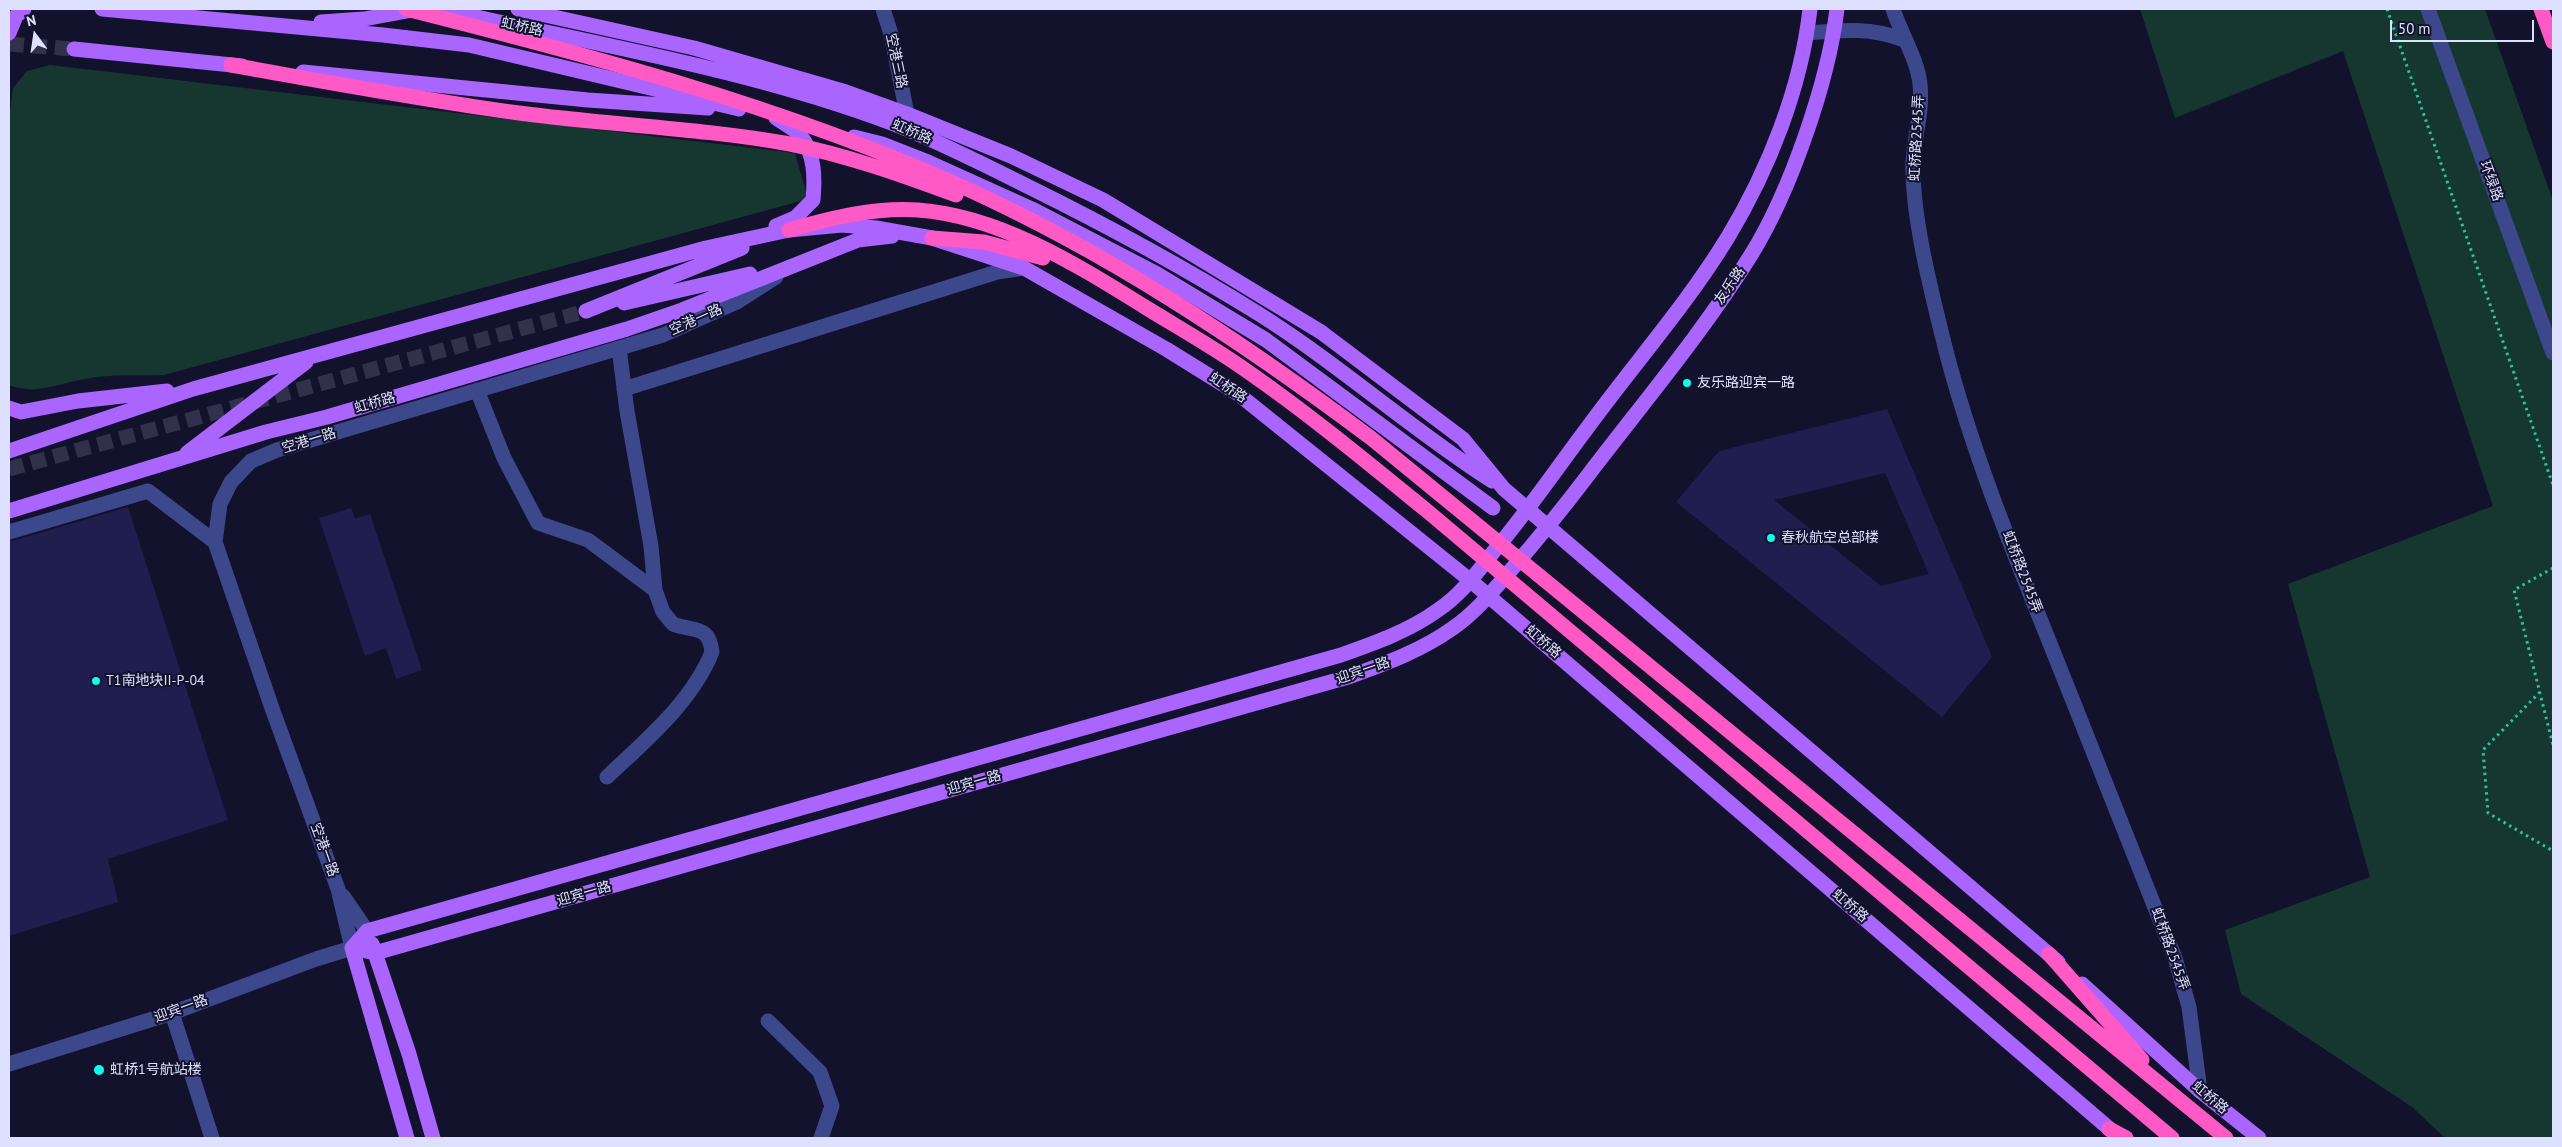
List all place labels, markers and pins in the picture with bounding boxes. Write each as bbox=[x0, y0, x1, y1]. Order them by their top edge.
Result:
place label: 友乐路迎宾一路 bbox=[1697, 375, 1795, 391]
marker: 友乐路迎宾一路 bbox=[1681, 377, 1693, 389]
place label: 春秋航空总部楼 bbox=[1781, 530, 1879, 546]
marker: 春秋航空总部楼 bbox=[1765, 532, 1777, 544]
place label: T1南地块II-P-04 bbox=[106, 673, 205, 689]
marker: T1南地块II-P-04 bbox=[90, 675, 102, 687]
place label: 虹桥1号航站楼 bbox=[110, 1062, 202, 1078]
marker: 虹桥1号航站楼 bbox=[92, 1063, 106, 1077]

